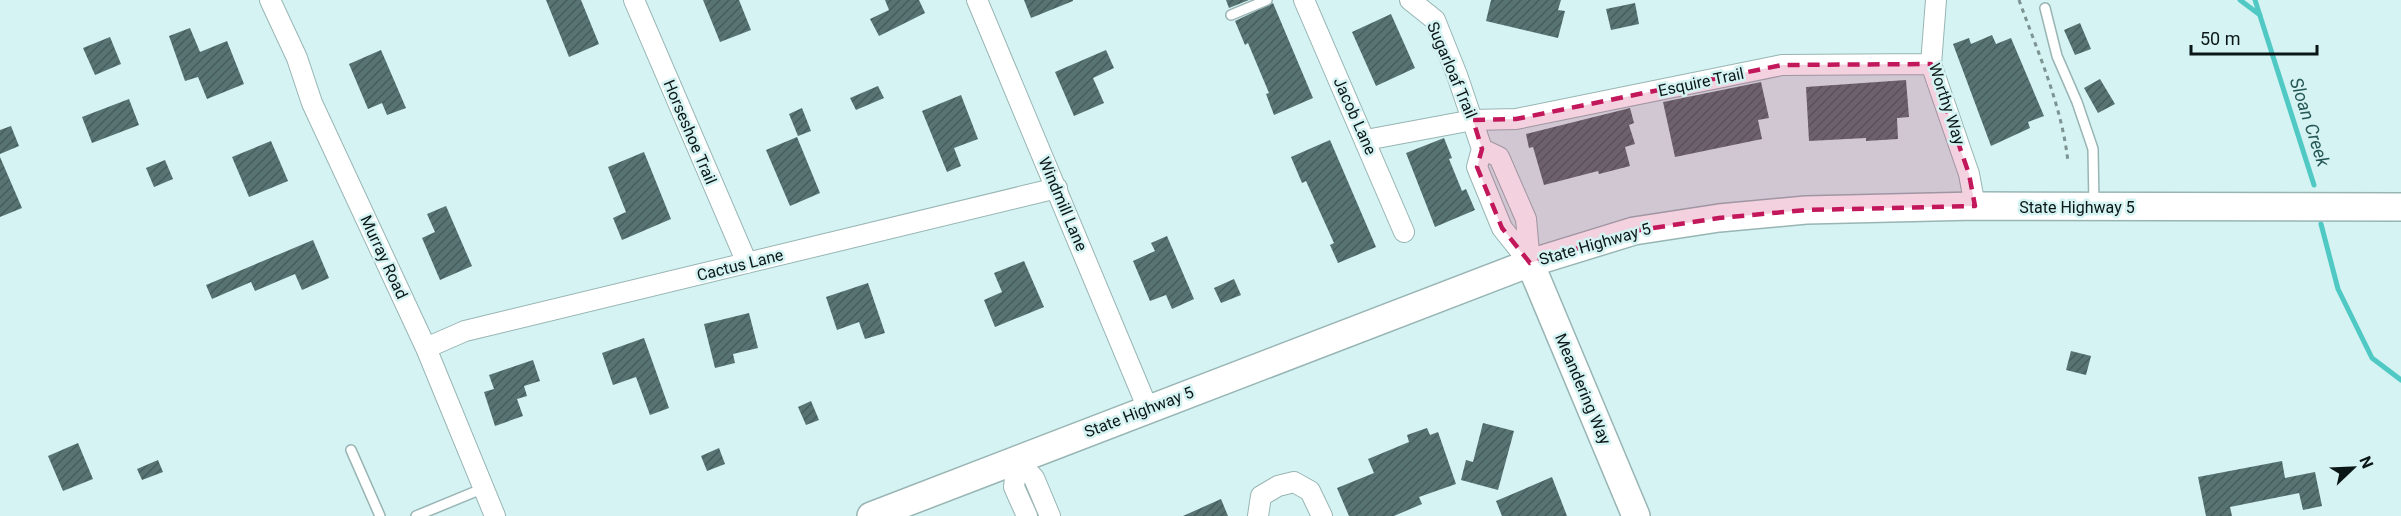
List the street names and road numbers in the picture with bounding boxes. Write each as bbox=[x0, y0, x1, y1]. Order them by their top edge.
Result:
street label: Sugarloaf Trail bbox=[1423, 19, 1481, 121]
street label: Worthy Way bbox=[1925, 61, 1969, 148]
street label: Esquire Trail bbox=[1656, 64, 1746, 100]
street label: Jacob Lane bbox=[1330, 74, 1380, 158]
street label: Horseshoe Trail bbox=[659, 77, 721, 187]
street label: Windmill Lane bbox=[1035, 154, 1091, 254]
street label: State Highway 5 bbox=[2019, 198, 2135, 217]
street label: Murray Road bbox=[356, 212, 412, 302]
street label: State Highway 5 bbox=[1537, 219, 1653, 269]
street label: Cactus Lane bbox=[695, 245, 785, 285]
street label: Meandering Way bbox=[1551, 331, 1615, 448]
street label: State Highway 5 bbox=[1082, 382, 1196, 442]

